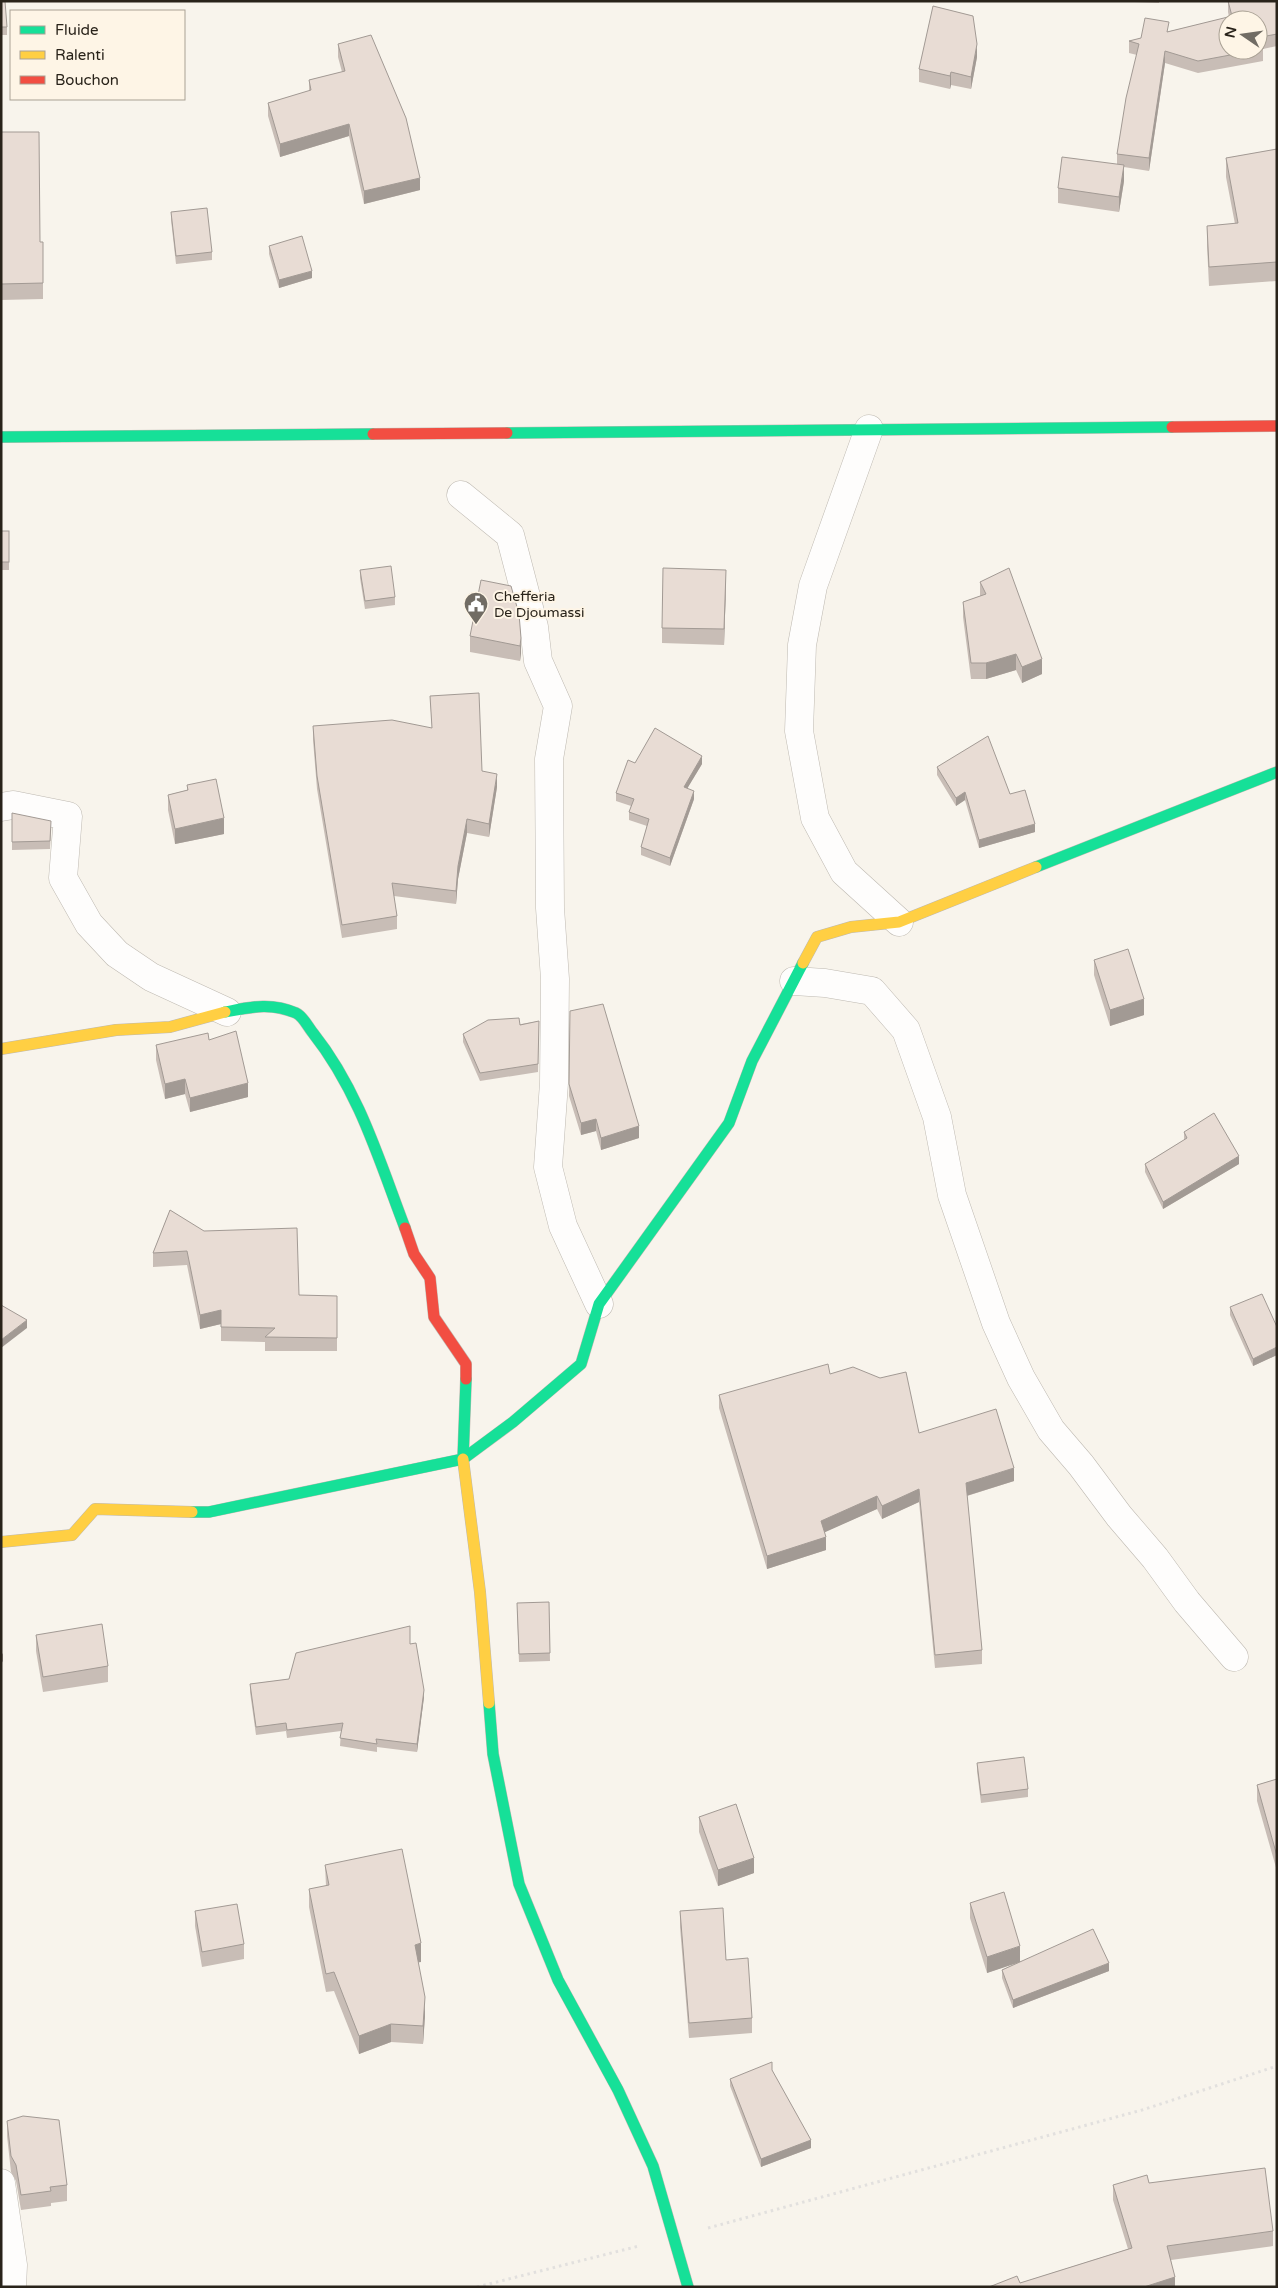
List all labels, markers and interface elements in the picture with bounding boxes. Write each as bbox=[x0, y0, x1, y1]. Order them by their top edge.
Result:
legend bbox=[10, 10, 185, 100]
north arrow bbox=[1218, 10, 1268, 60]
text: Fluide bbox=[55, 21, 99, 39]
text: N bbox=[1221, 25, 1240, 40]
text: Ralenti bbox=[55, 46, 105, 64]
text: Bouchon bbox=[55, 71, 119, 89]
place label: Chefferia De Djoumassi bbox=[494, 588, 584, 621]
public building icon: Chefferia De Djoumassi bbox=[463, 591, 489, 625]

